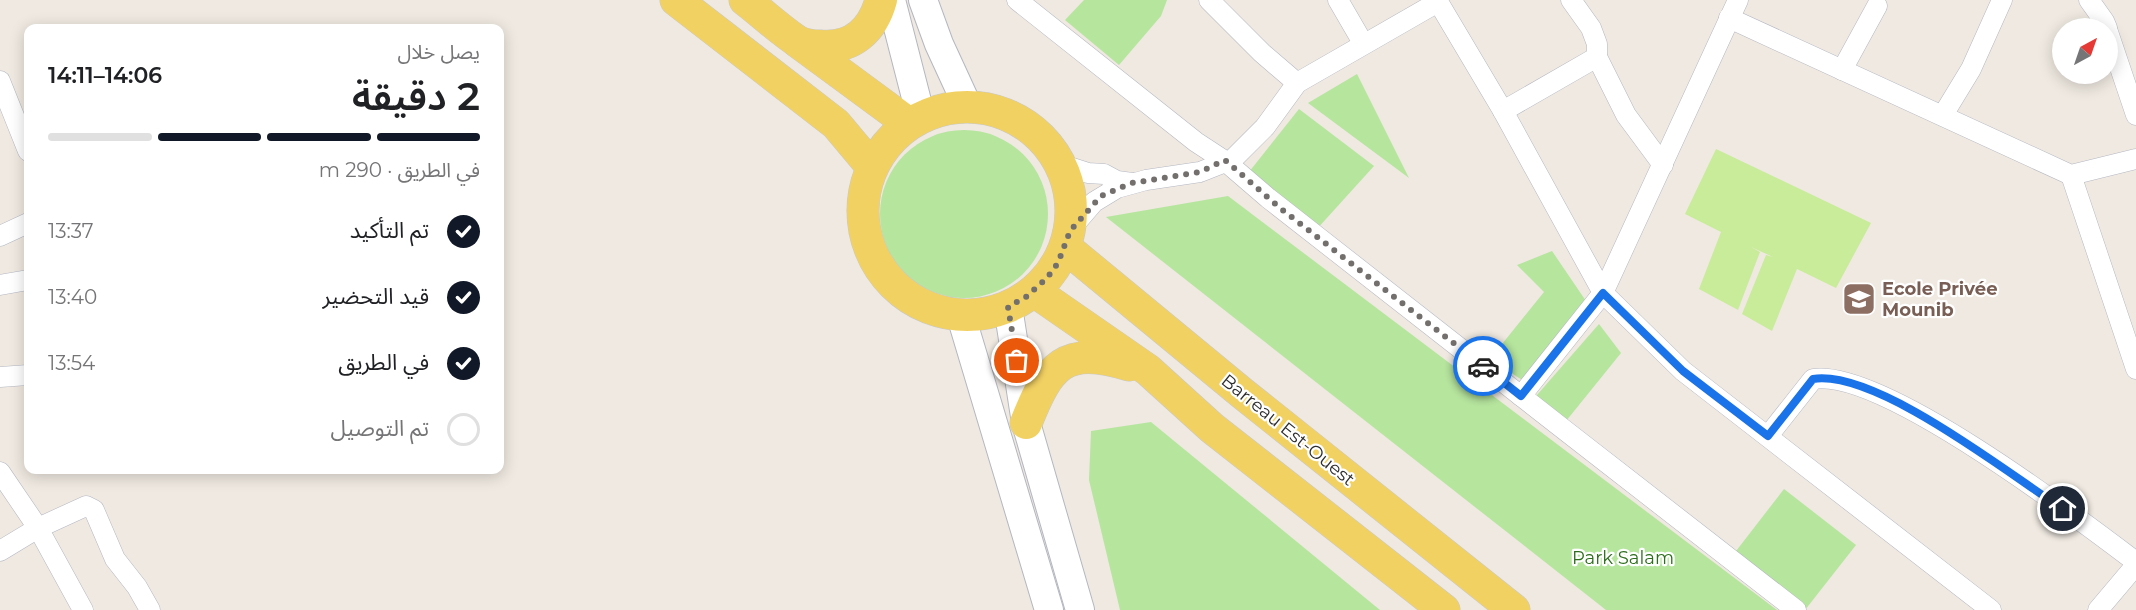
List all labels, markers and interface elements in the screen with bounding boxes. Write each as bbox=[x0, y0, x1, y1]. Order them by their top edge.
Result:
north arrow bbox=[2052, 18, 2118, 84]
map controls bbox=[2052, 18, 2118, 84]
text: يصل خلال bbox=[398, 40, 480, 64]
text: 14:06–14:11 bbox=[48, 62, 162, 89]
text: 2 دقيقة bbox=[352, 72, 480, 120]
text: في الطريق · 290 m bbox=[319, 158, 480, 182]
icon: check bbox=[447, 215, 480, 248]
text: تم التأكيد bbox=[350, 217, 429, 244]
text: 13:37 bbox=[48, 219, 94, 243]
place label: Ecole Privée Mounib bbox=[1882, 278, 1998, 321]
icon: check bbox=[447, 281, 480, 314]
school or university icon: Ecole Privée Mounib bbox=[1841, 281, 1877, 317]
text: قيد التحضير bbox=[323, 283, 429, 310]
text: 13:40 bbox=[48, 285, 97, 309]
pin bbox=[991, 335, 1042, 386]
courier bbox=[1453, 336, 1513, 396]
icon: bag bbox=[1000, 344, 1033, 377]
icon: check bbox=[447, 347, 480, 380]
text: في الطريق bbox=[338, 349, 429, 376]
icon: car bbox=[1467, 350, 1500, 383]
text: 13:54 bbox=[48, 351, 95, 375]
street label: Barreau Est-Ouest bbox=[1217, 369, 1359, 491]
text: تم التوصيل bbox=[331, 415, 429, 442]
pin bbox=[2037, 483, 2088, 534]
icon: home bbox=[2046, 492, 2079, 525]
park label: Park Salam bbox=[1572, 547, 1674, 569]

